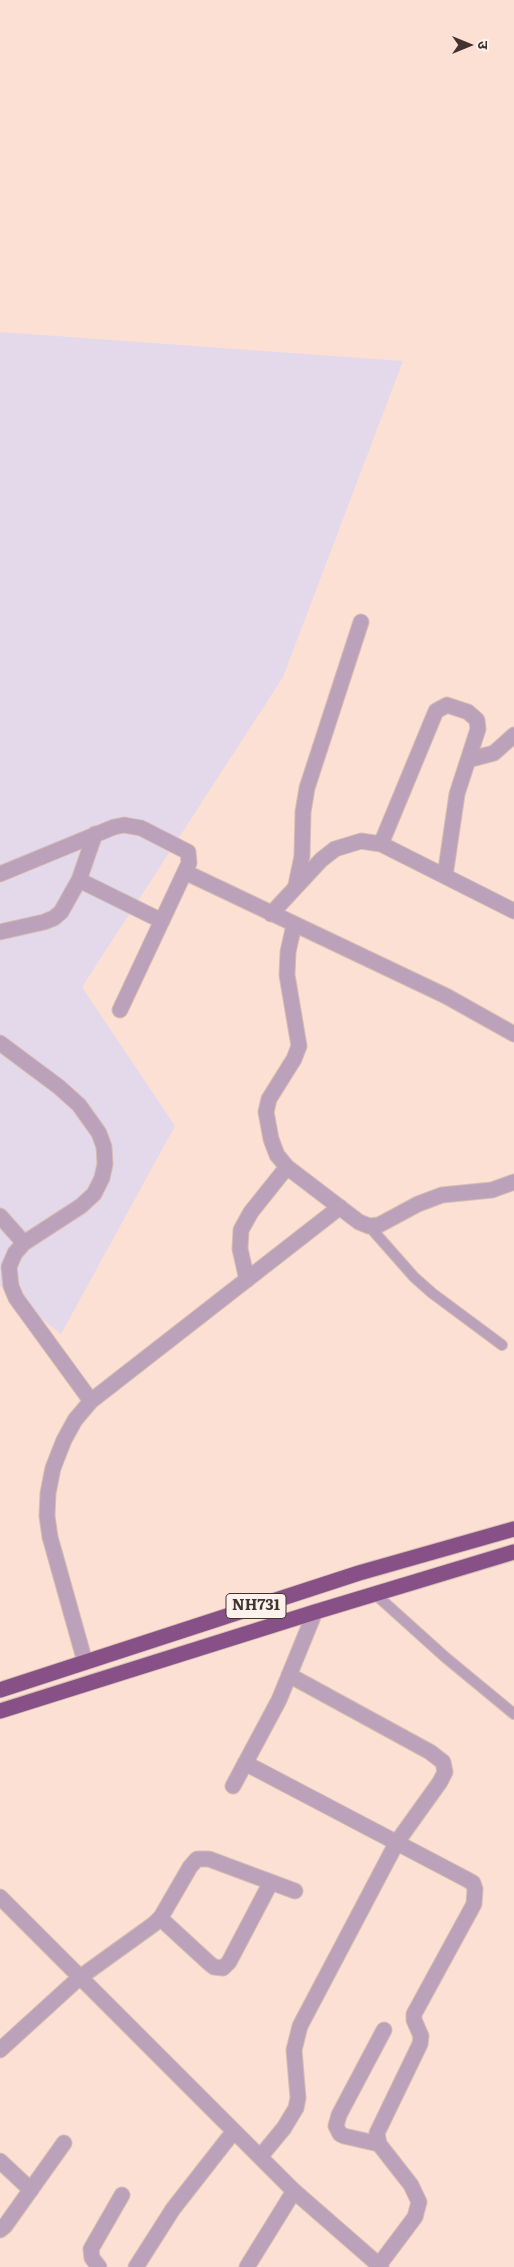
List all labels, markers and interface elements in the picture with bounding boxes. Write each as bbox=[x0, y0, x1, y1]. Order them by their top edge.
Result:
north arrow bbox=[444, 20, 494, 70]
text: उ bbox=[474, 41, 494, 49]
road number: NH731 bbox=[226, 1594, 286, 1618]

